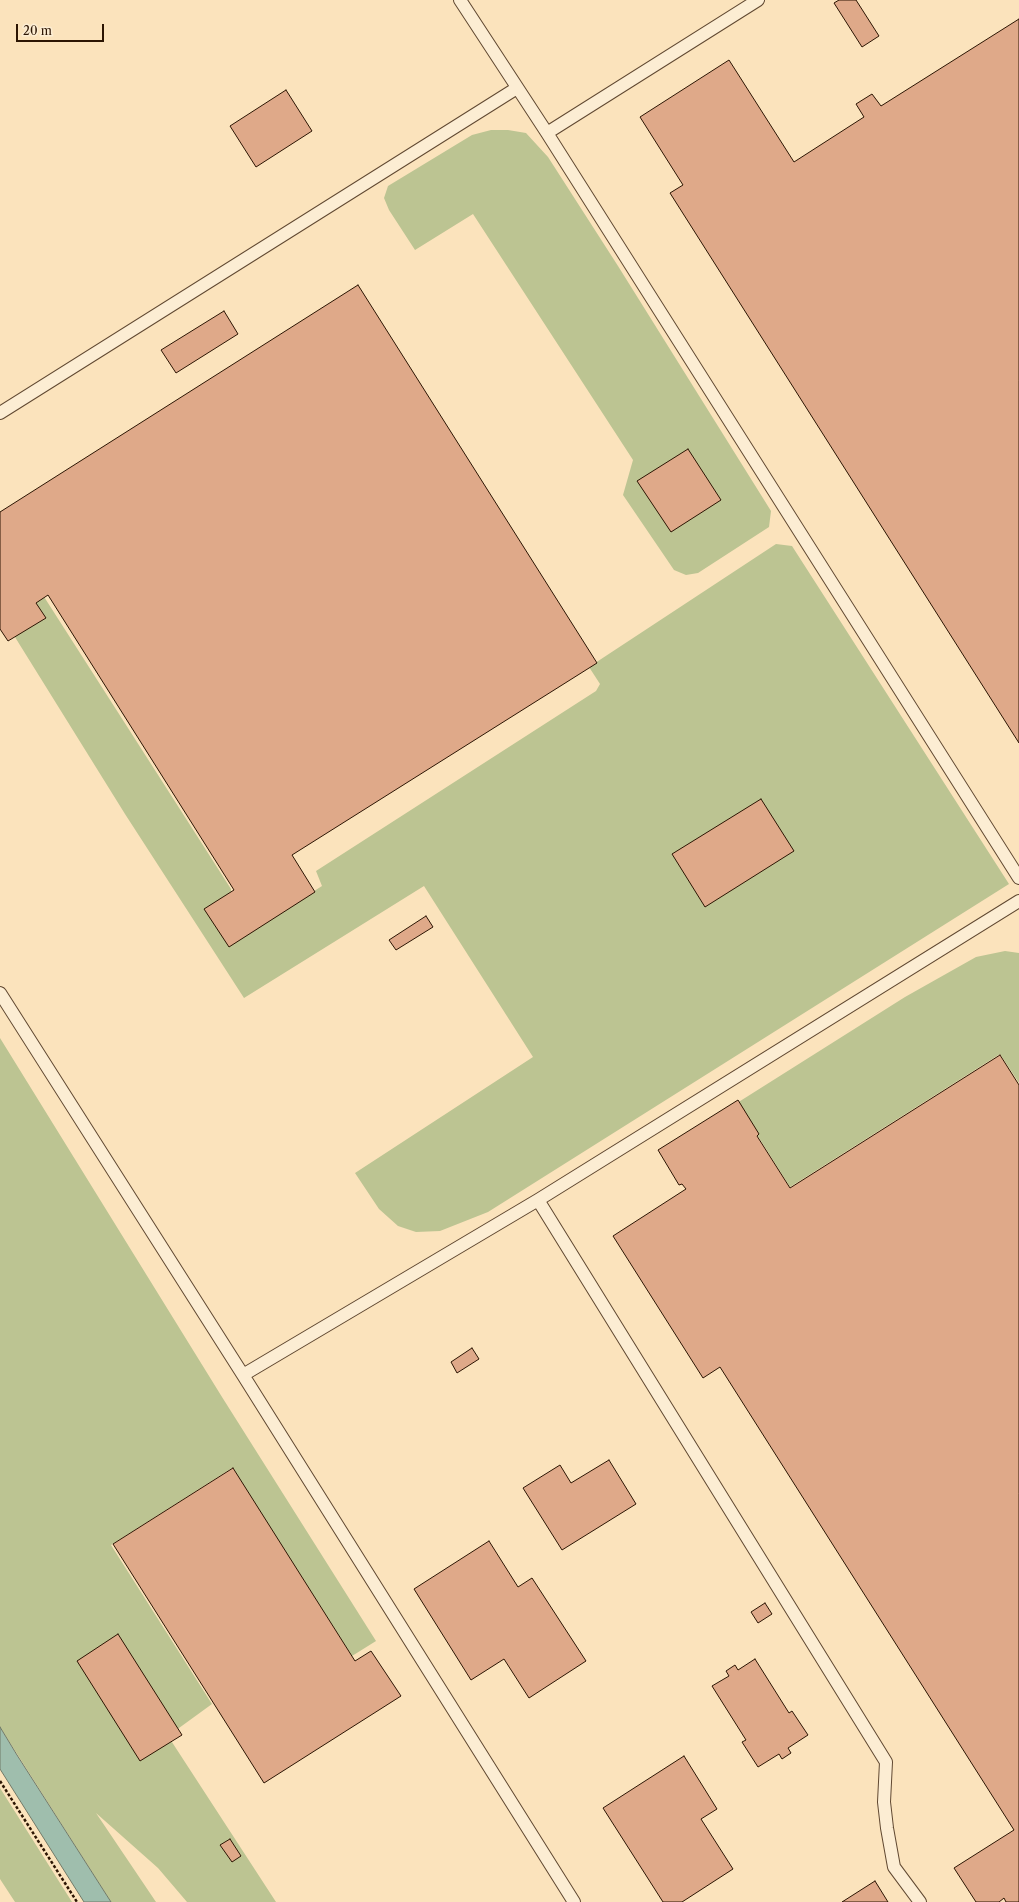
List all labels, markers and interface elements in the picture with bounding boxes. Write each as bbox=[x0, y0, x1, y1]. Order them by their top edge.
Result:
scale bar bbox=[18, 16, 106, 42]
text: 20 m bbox=[23, 23, 52, 38]

